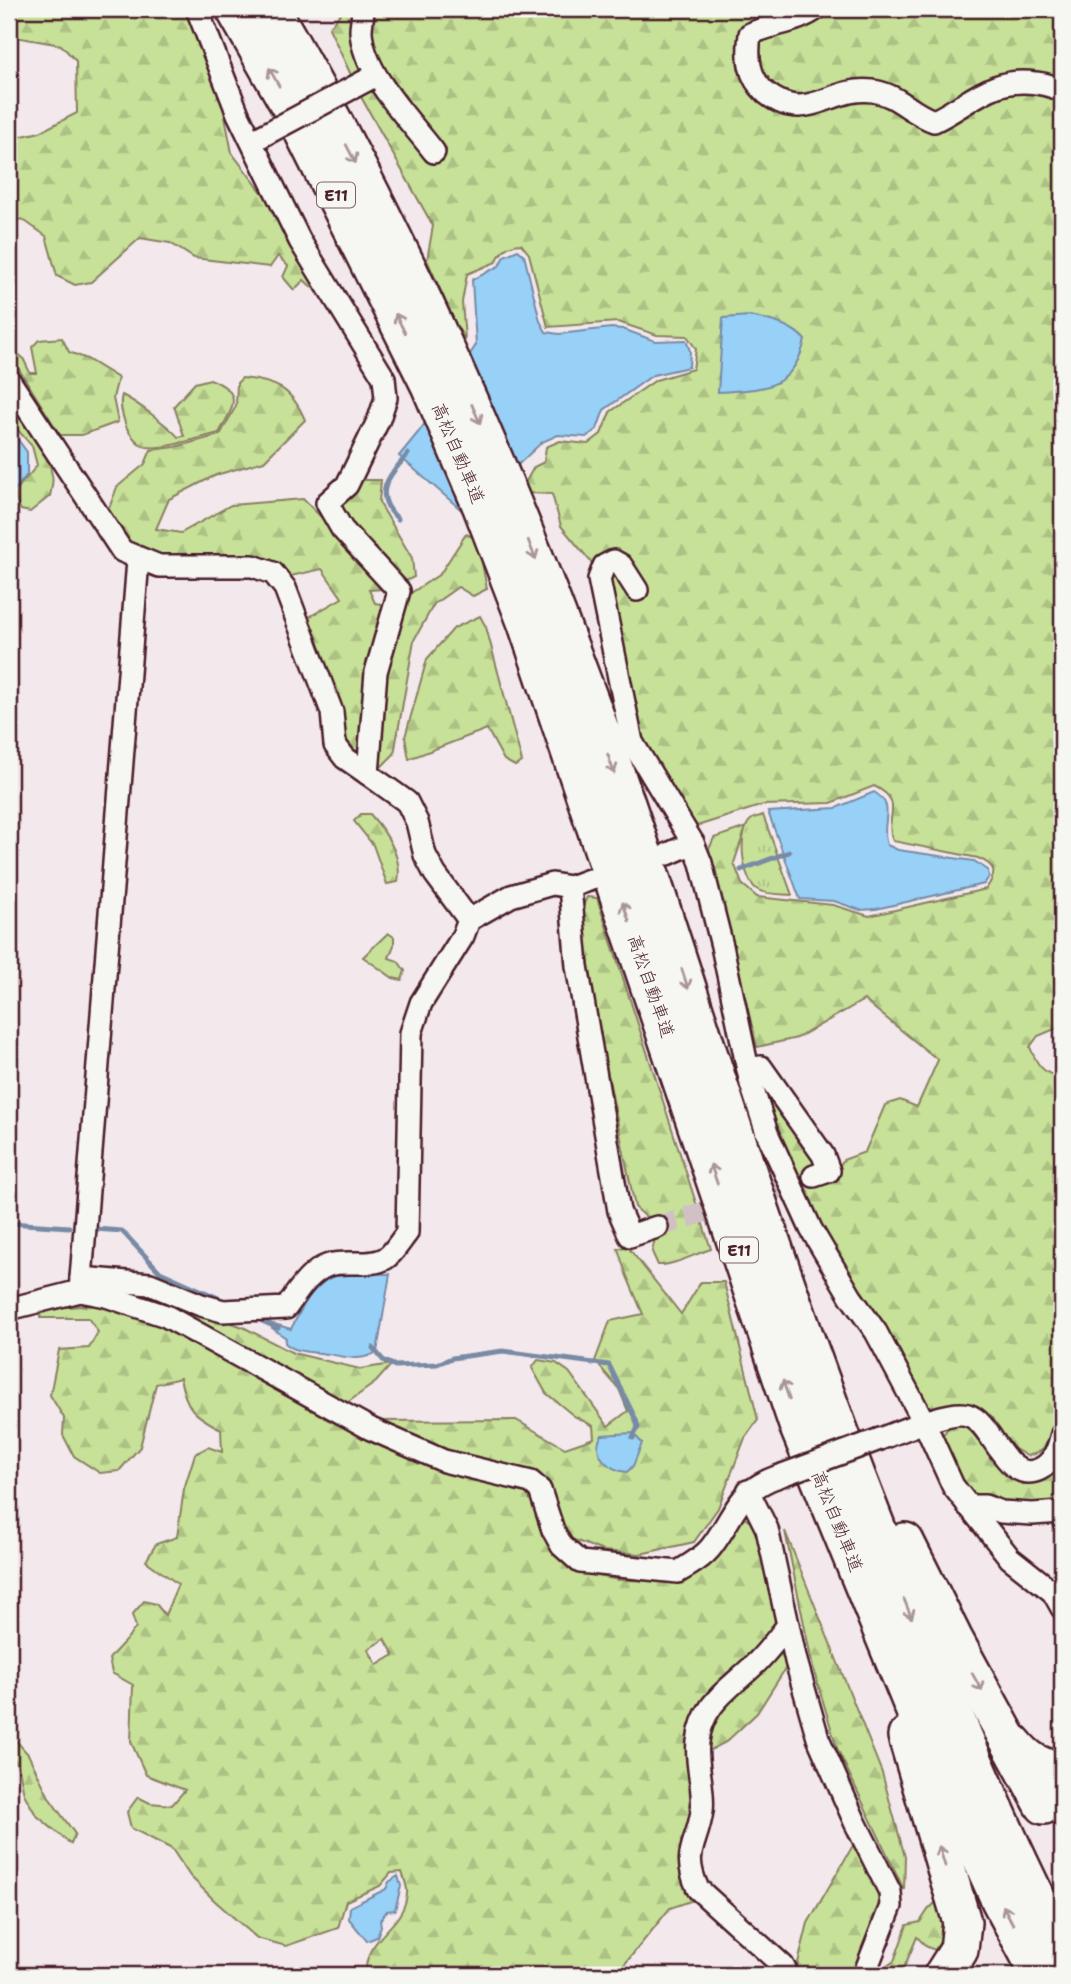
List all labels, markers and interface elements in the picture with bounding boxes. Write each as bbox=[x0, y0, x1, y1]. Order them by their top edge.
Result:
one-way arrow bbox=[267, 68, 281, 88]
one-way arrow bbox=[344, 143, 358, 164]
road number: E11 bbox=[317, 182, 355, 208]
one-way arrow bbox=[392, 313, 406, 334]
street label: 高松自動車道 bbox=[426, 399, 490, 507]
one-way arrow bbox=[470, 403, 483, 424]
one-way arrow bbox=[527, 539, 540, 561]
one-way arrow bbox=[606, 752, 618, 774]
one-way arrow bbox=[619, 901, 631, 923]
street label: 高松自動車道 bbox=[622, 931, 680, 1041]
one-way arrow bbox=[679, 968, 692, 990]
one-way arrow bbox=[707, 1163, 720, 1185]
road number: E11 bbox=[720, 1238, 758, 1262]
one-way arrow bbox=[779, 1379, 791, 1401]
street label: 高松自動車道 bbox=[806, 1466, 868, 1576]
one-way arrow bbox=[903, 1597, 916, 1619]
one-way arrow bbox=[971, 1671, 984, 1692]
one-way arrow bbox=[934, 1846, 947, 1868]
one-way arrow bbox=[1001, 1905, 1015, 1926]

